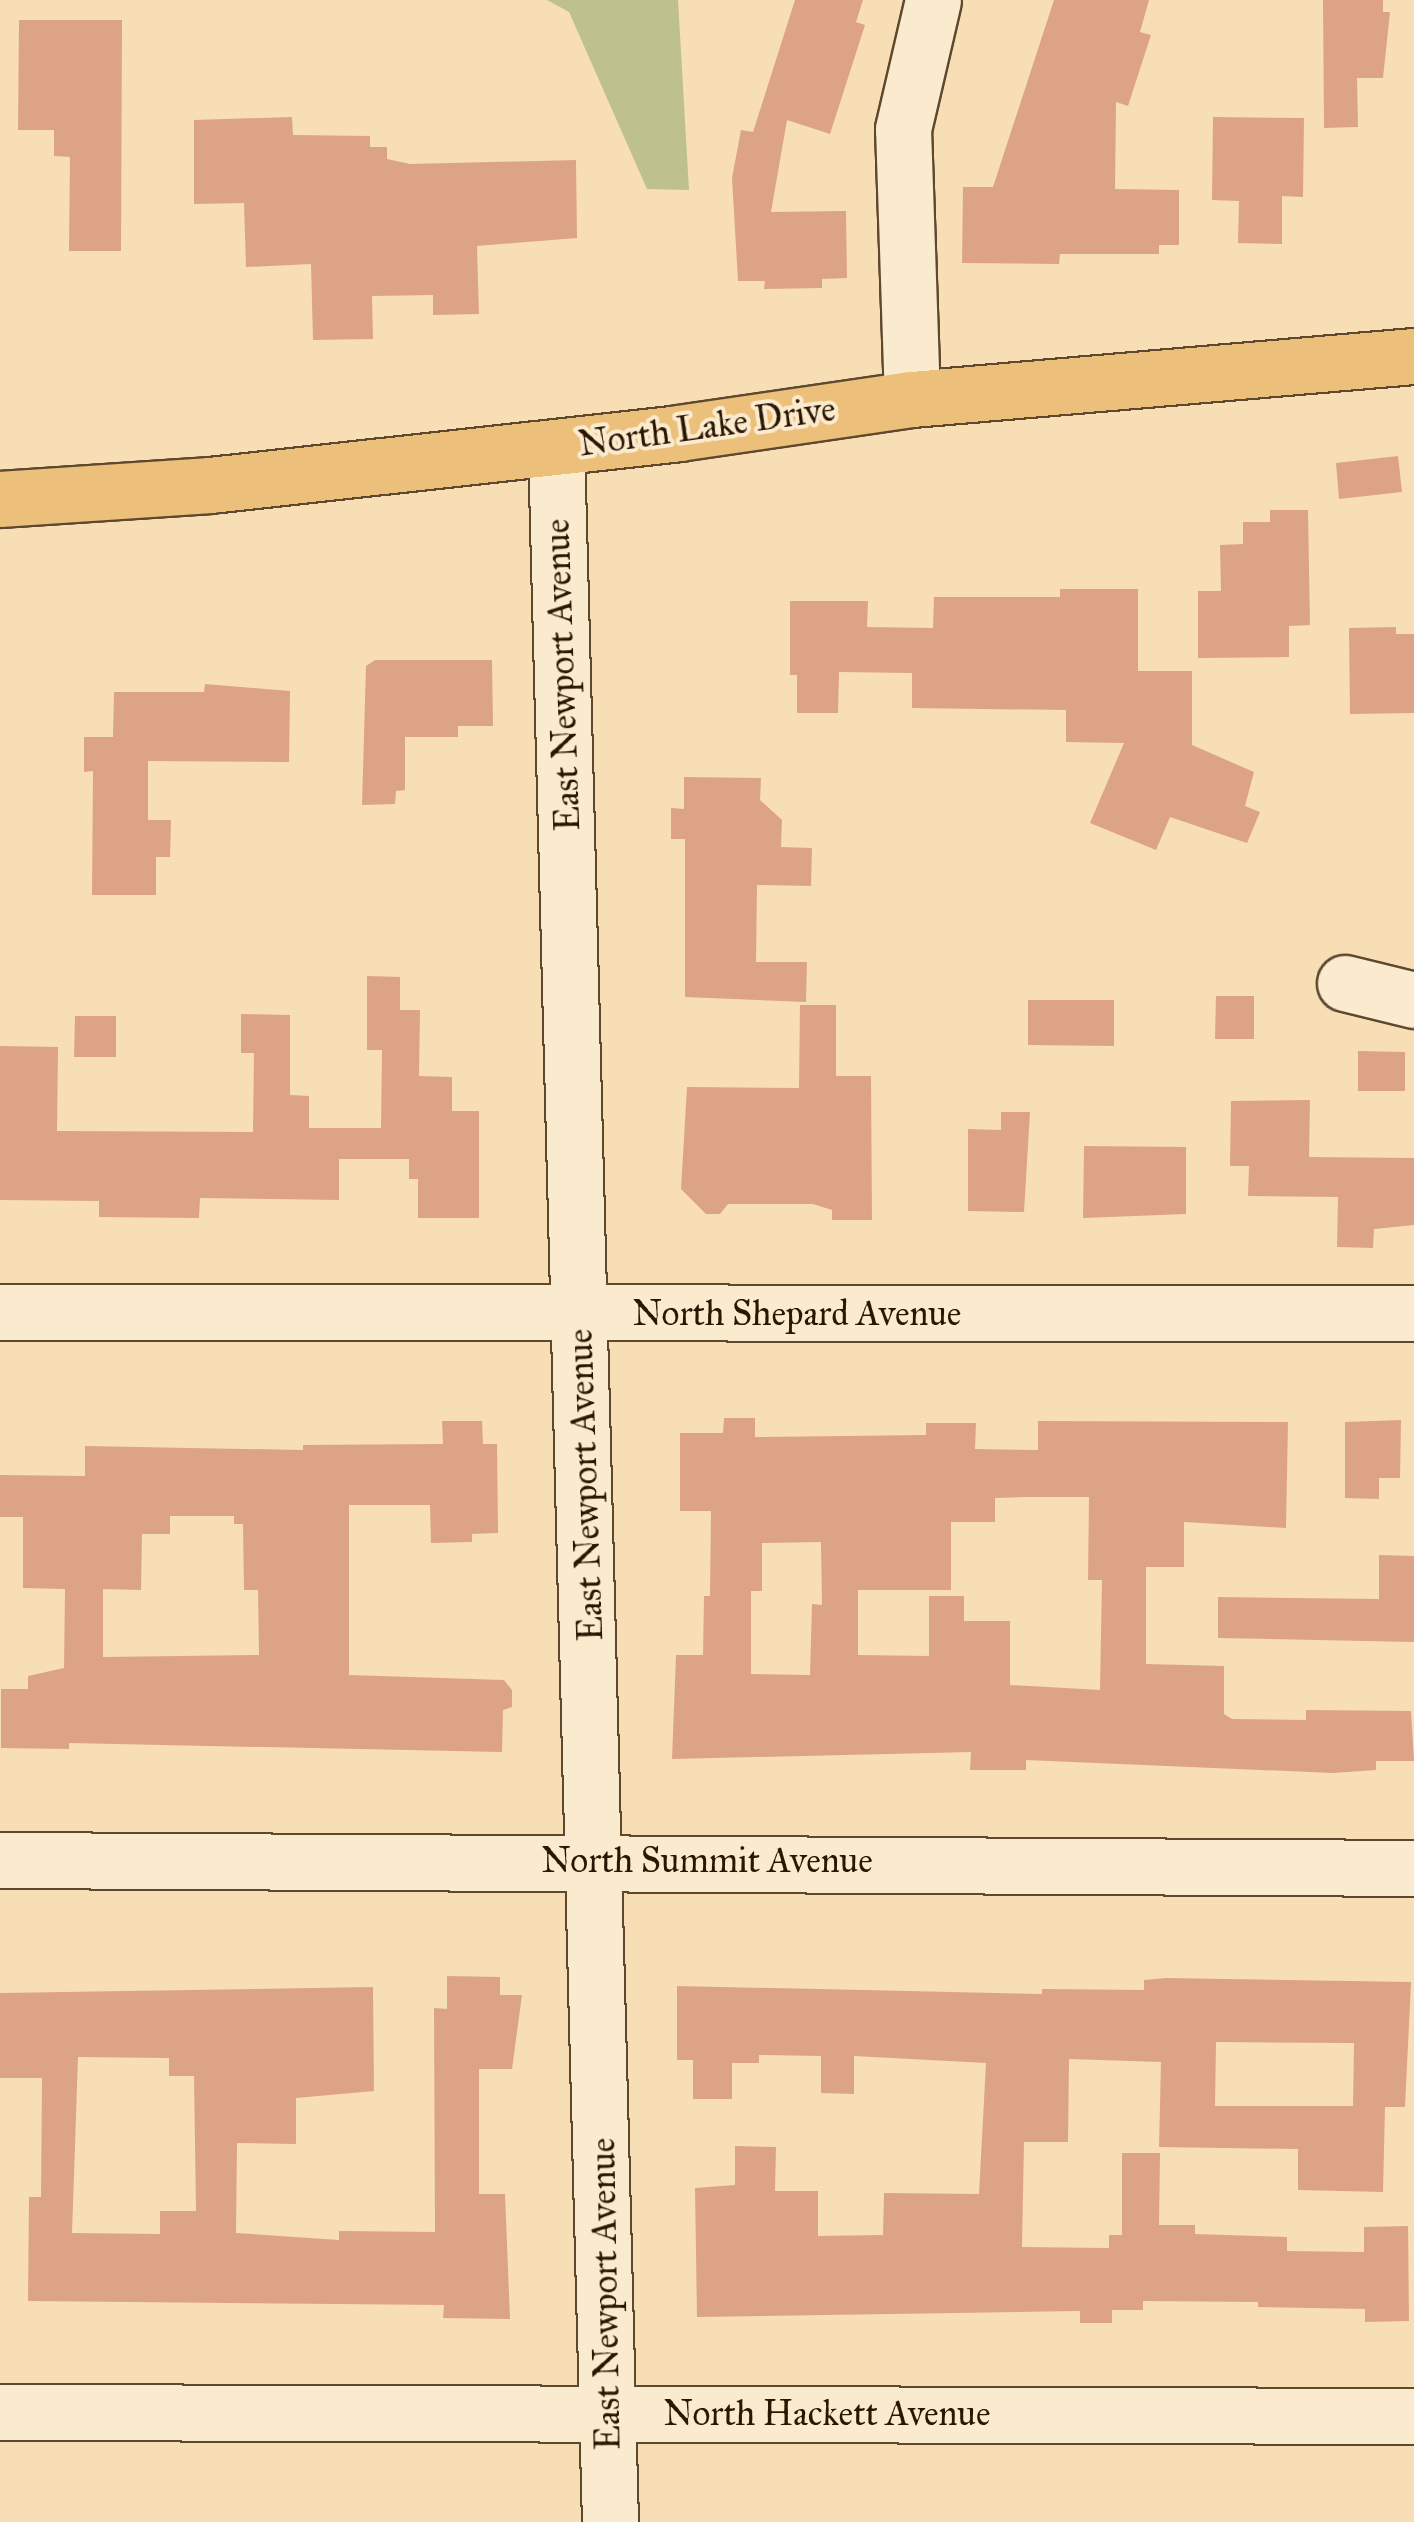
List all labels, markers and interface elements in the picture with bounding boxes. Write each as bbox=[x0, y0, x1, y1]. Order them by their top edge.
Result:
street label: North Lake Drive bbox=[576, 388, 838, 466]
street label: East Newport Avenue bbox=[537, 518, 589, 832]
street label: North Shepard Avenue bbox=[633, 1293, 961, 1335]
street label: East Newport Avenue bbox=[560, 1328, 612, 1642]
street label: North Summit Avenue bbox=[541, 1840, 873, 1882]
street label: East Newport Avenue bbox=[582, 2137, 630, 2451]
street label: North Hackett Avenue bbox=[663, 2393, 991, 2435]

